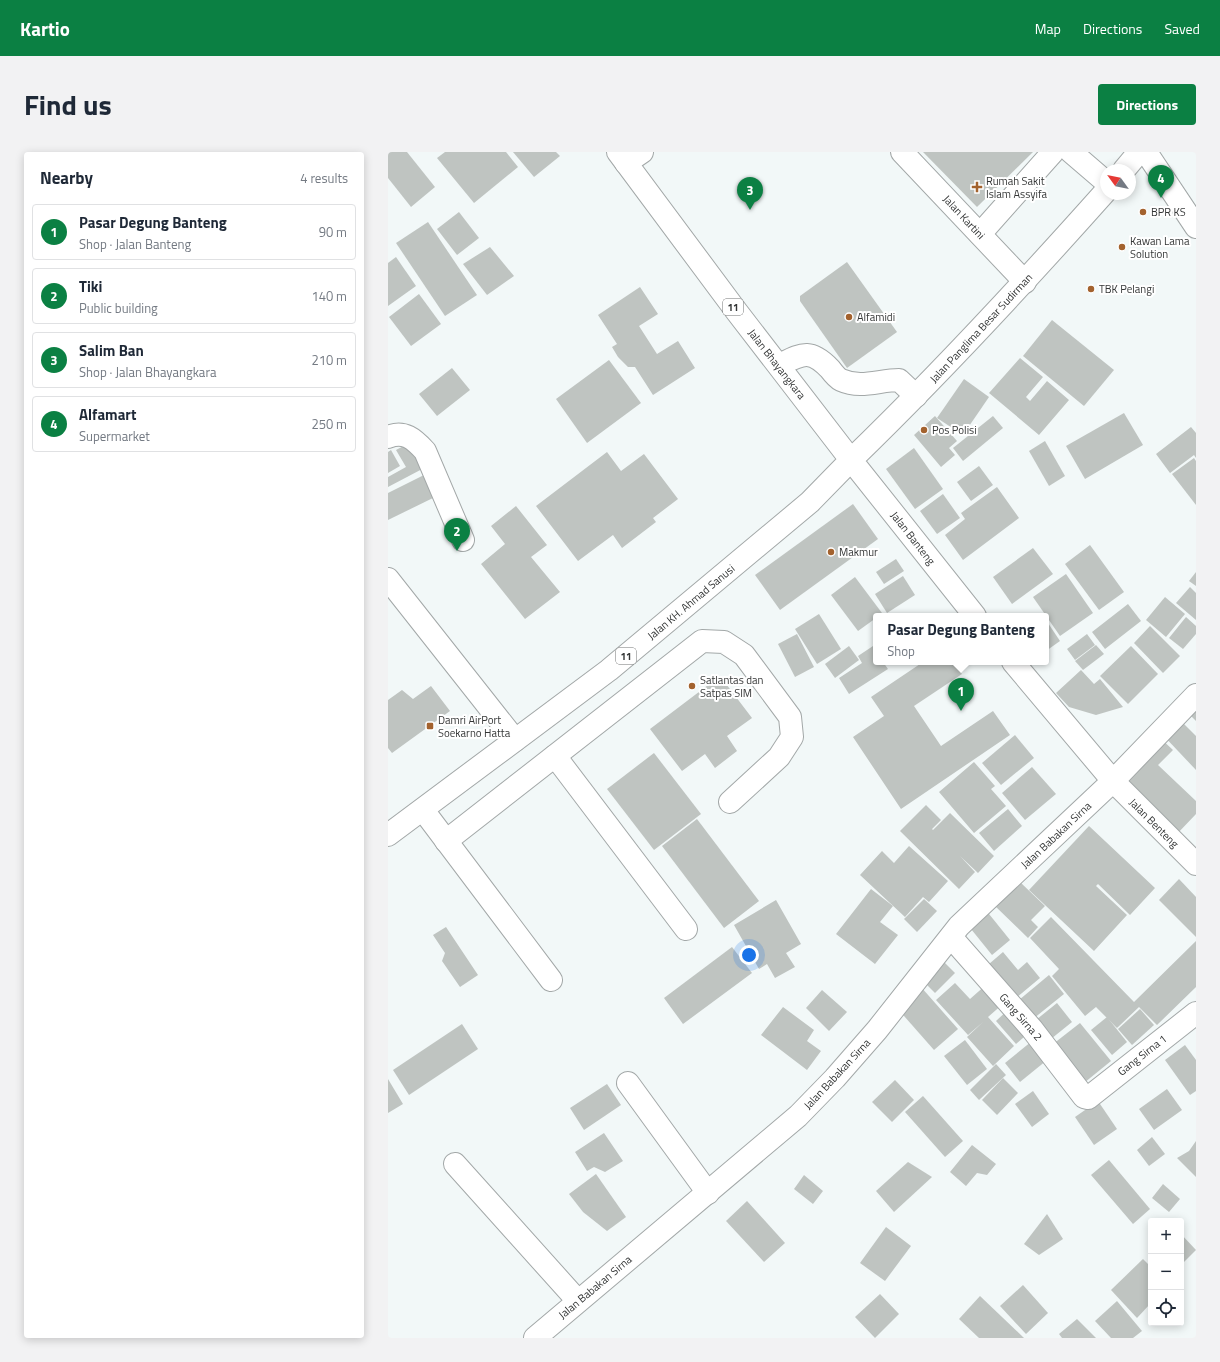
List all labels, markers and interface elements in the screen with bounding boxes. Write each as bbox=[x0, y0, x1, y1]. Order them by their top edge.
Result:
text: Kartio bbox=[20, 14, 70, 43]
text: Map bbox=[1035, 18, 1061, 39]
text: Directions bbox=[1083, 18, 1142, 39]
text: Saved bbox=[1164, 18, 1200, 39]
text: Find us bbox=[24, 83, 112, 126]
button: Directions bbox=[1098, 84, 1196, 125]
north arrow bbox=[1100, 164, 1136, 200]
text: Nearby bbox=[40, 165, 93, 191]
pin: 4 bbox=[1148, 165, 1174, 198]
text: 4 results bbox=[300, 168, 348, 188]
place label: Rumah Sakit Islam Assyifa bbox=[986, 173, 1048, 202]
pin: 3 bbox=[737, 177, 763, 210]
marker: Rumah Sakit Islam Assyifa bbox=[971, 181, 983, 193]
street label: Jalan Kartini bbox=[939, 191, 989, 243]
place label: BPR KS bbox=[1151, 204, 1186, 220]
marker: BPR KS bbox=[1138, 207, 1148, 217]
text: Pasar Degung Banteng bbox=[79, 211, 227, 234]
text: 1 bbox=[50, 222, 58, 242]
text: 90 m bbox=[319, 222, 347, 242]
place label: Kawan Lama Solution bbox=[1130, 233, 1190, 262]
text: Shop · Jalan Banteng bbox=[79, 234, 191, 254]
marker: Kawan Lama Solution bbox=[1117, 242, 1127, 252]
street label: Jalan Panglima Besar Sudirman bbox=[926, 270, 1036, 386]
text: Tiki bbox=[79, 275, 102, 298]
place label: TBK Pelangi bbox=[1099, 281, 1154, 297]
marker: TBK Pelangi bbox=[1086, 284, 1096, 294]
text: 2 bbox=[50, 286, 58, 306]
text: 140 m bbox=[311, 286, 347, 306]
text: Public building bbox=[79, 298, 158, 318]
road number: 11 bbox=[723, 299, 743, 315]
place label: Alfamidi bbox=[857, 309, 895, 325]
marker: Alfamidi bbox=[844, 312, 854, 322]
street label: Jalan Bhayangkara bbox=[744, 325, 810, 403]
text: Salim Ban bbox=[79, 339, 144, 362]
text: 3 bbox=[50, 350, 58, 370]
text: 210 m bbox=[311, 350, 347, 370]
text: Shop · Jalan Bhayangkara bbox=[79, 362, 216, 382]
text: Alfamart bbox=[79, 403, 136, 426]
text: 4 bbox=[50, 414, 58, 434]
text: 250 m bbox=[311, 414, 347, 434]
place label: Pos Polisi bbox=[932, 422, 977, 438]
marker: Pos Polisi bbox=[919, 425, 929, 435]
text: Supermarket bbox=[79, 426, 150, 446]
street label: Jalan Banteng bbox=[887, 508, 939, 568]
pin: 2 bbox=[444, 518, 470, 551]
place label: Makmur bbox=[839, 544, 878, 560]
marker: Makmur bbox=[826, 547, 836, 557]
street label: Jalan KH. Ahmad Sanusi bbox=[644, 561, 738, 643]
popup bbox=[873, 613, 1049, 665]
text: Pasar Degung Banteng bbox=[887, 618, 1035, 641]
text: Shop bbox=[887, 641, 915, 661]
road number: 11 bbox=[616, 648, 636, 664]
place label: Satlantas dan Satpas SIM bbox=[700, 672, 763, 701]
pin: 1 bbox=[948, 678, 974, 711]
marker: Satlantas dan Satpas SIM bbox=[687, 681, 697, 691]
place label: Damri AirPort Soekarno Hatta bbox=[438, 712, 511, 741]
marker: Damri AirPort Soekarno Hatta bbox=[425, 721, 435, 731]
street label: Jalan Benteng bbox=[1126, 795, 1183, 852]
street label: Jalan Babakan Sirna bbox=[1017, 798, 1095, 872]
your location bbox=[739, 945, 759, 965]
street label: Gang Sirna 2 bbox=[996, 990, 1046, 1044]
street label: Gang Sirna 1 bbox=[1114, 1031, 1170, 1079]
street label: Jalan Babakan Sirna bbox=[800, 1035, 874, 1113]
map controls bbox=[1148, 1218, 1184, 1326]
button: + bbox=[1148, 1218, 1184, 1254]
street label: Jalan Babakan Sirna bbox=[555, 1251, 635, 1322]
button: − bbox=[1148, 1254, 1184, 1290]
button: locate bbox=[1148, 1290, 1184, 1326]

